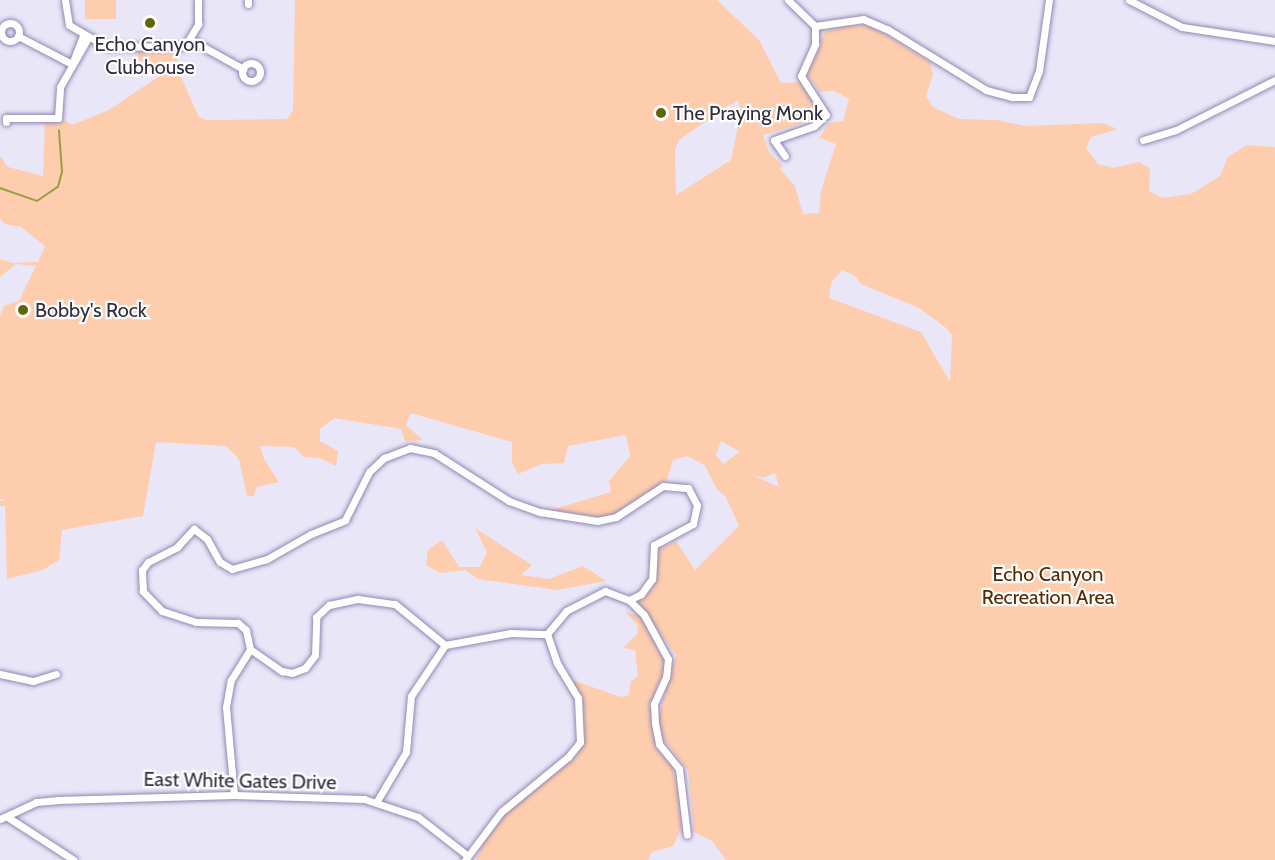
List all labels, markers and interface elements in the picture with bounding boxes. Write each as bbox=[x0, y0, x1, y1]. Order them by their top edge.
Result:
marker: Echo Canyon Clubhouse bbox=[143, 16, 157, 30]
place label: Echo Canyon Clubhouse bbox=[94, 33, 206, 80]
place label: The Praying Monk bbox=[673, 101, 823, 125]
marker: The Praying Monk bbox=[654, 106, 668, 120]
place label: Bobby's Rock bbox=[35, 298, 147, 322]
marker: Bobby's Rock bbox=[16, 303, 30, 317]
park label: Echo Canyon Recreation Area bbox=[982, 563, 1114, 610]
street label: East White Gates Drive bbox=[143, 767, 337, 795]

